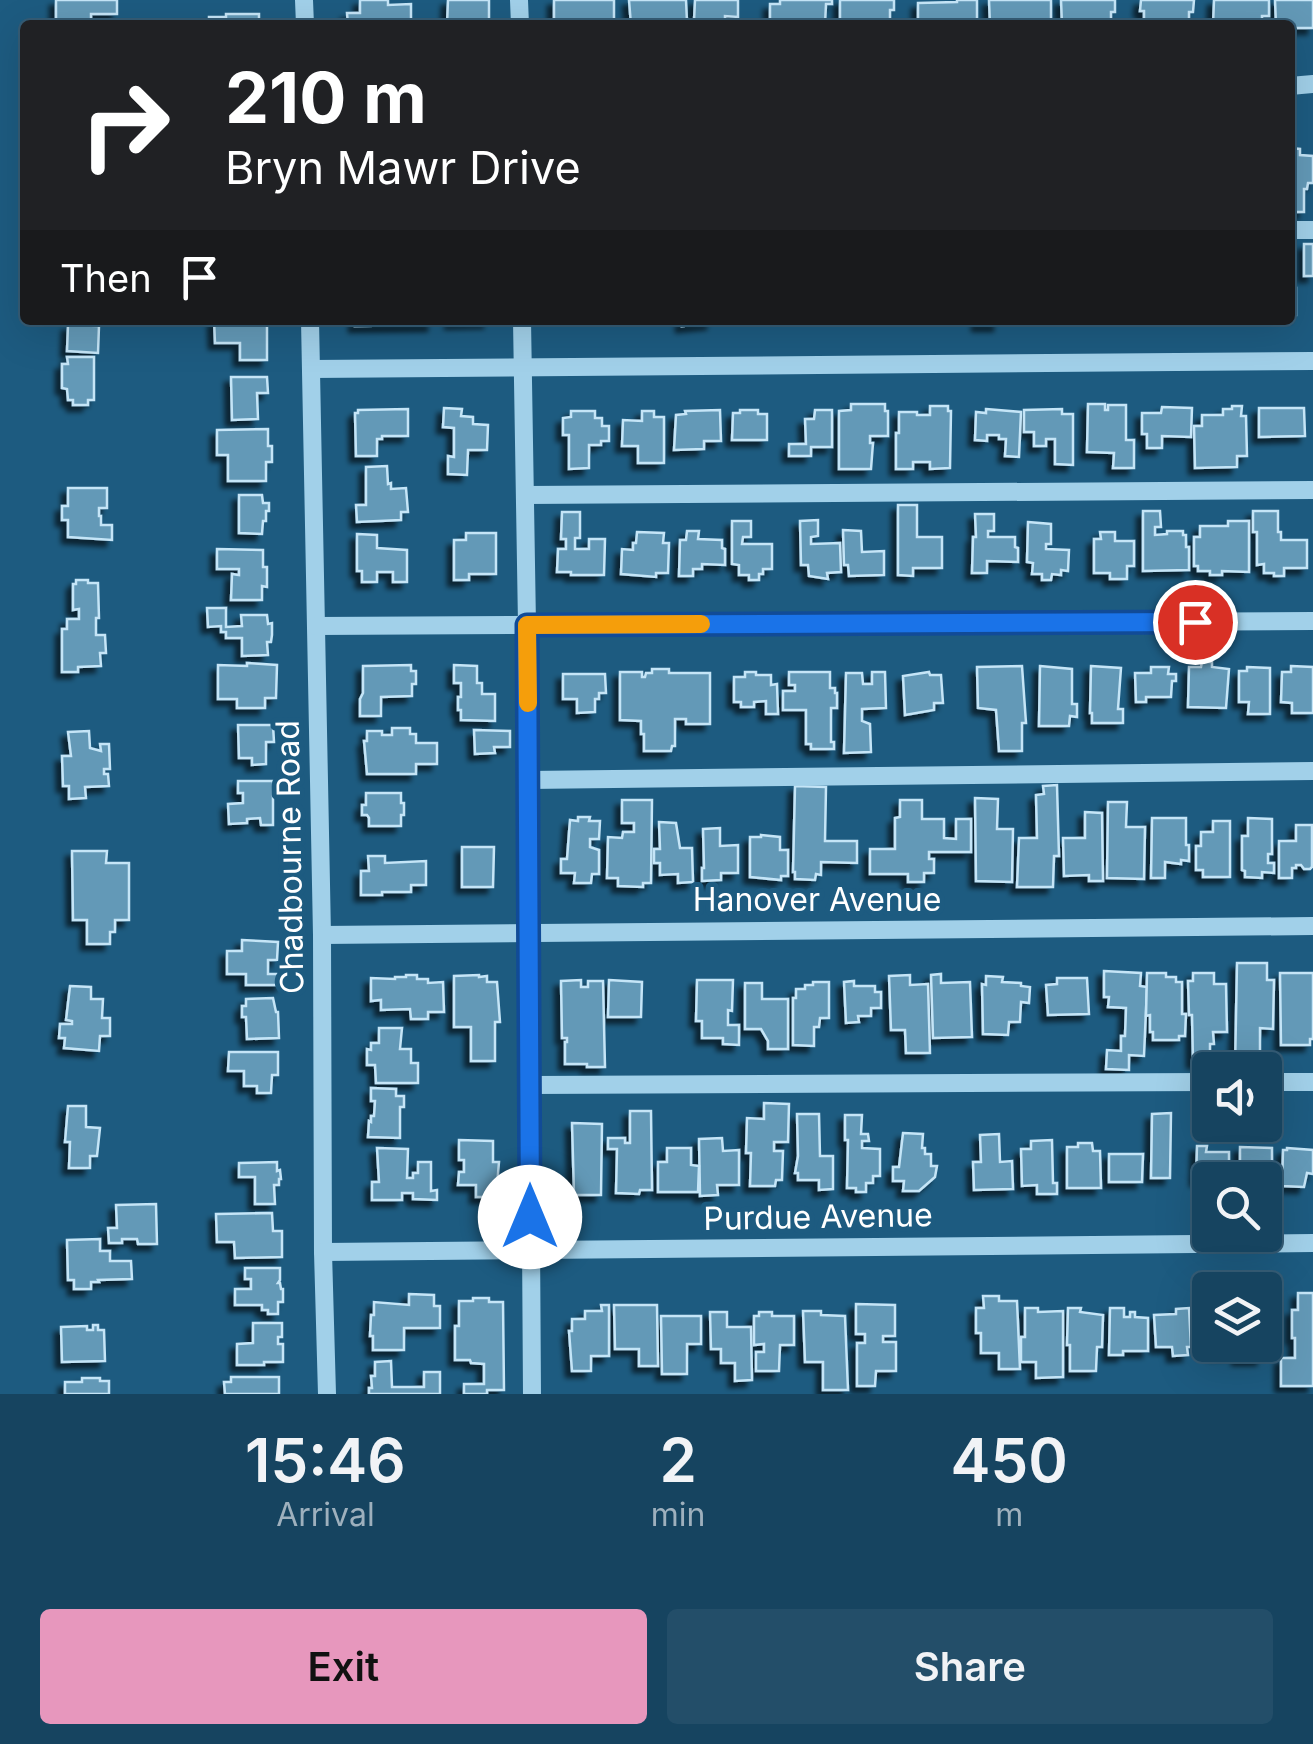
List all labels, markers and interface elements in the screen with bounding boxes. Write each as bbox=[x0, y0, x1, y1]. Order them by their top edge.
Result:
text: 210 m bbox=[225, 55, 427, 140]
icon: right bbox=[60, 60, 190, 190]
text: Bryn Mawr Drive bbox=[225, 140, 581, 195]
icon: arrive bbox=[172, 250, 227, 305]
text: Then bbox=[60, 255, 152, 301]
pin bbox=[1153, 580, 1238, 665]
icon: arrive bbox=[1168, 595, 1223, 650]
street label: Chadbourne Road bbox=[268, 720, 311, 994]
street label: Hanover Avenue bbox=[693, 880, 941, 919]
map controls bbox=[1192, 1052, 1282, 1362]
button: sound bbox=[1192, 1052, 1282, 1142]
button: search bbox=[1192, 1162, 1282, 1252]
position arrow bbox=[478, 1165, 582, 1269]
street label: Purdue Avenue bbox=[703, 1195, 933, 1238]
button: layers bbox=[1192, 1272, 1282, 1362]
text: 15:46 bbox=[245, 1424, 406, 1496]
text: 2 bbox=[659, 1424, 697, 1496]
text: 450 bbox=[951, 1424, 1068, 1496]
text: Arrival bbox=[276, 1495, 375, 1534]
text: min bbox=[651, 1495, 705, 1534]
text: m bbox=[995, 1495, 1023, 1534]
button: Exit bbox=[40, 1609, 647, 1724]
button: Share bbox=[667, 1609, 1273, 1724]

